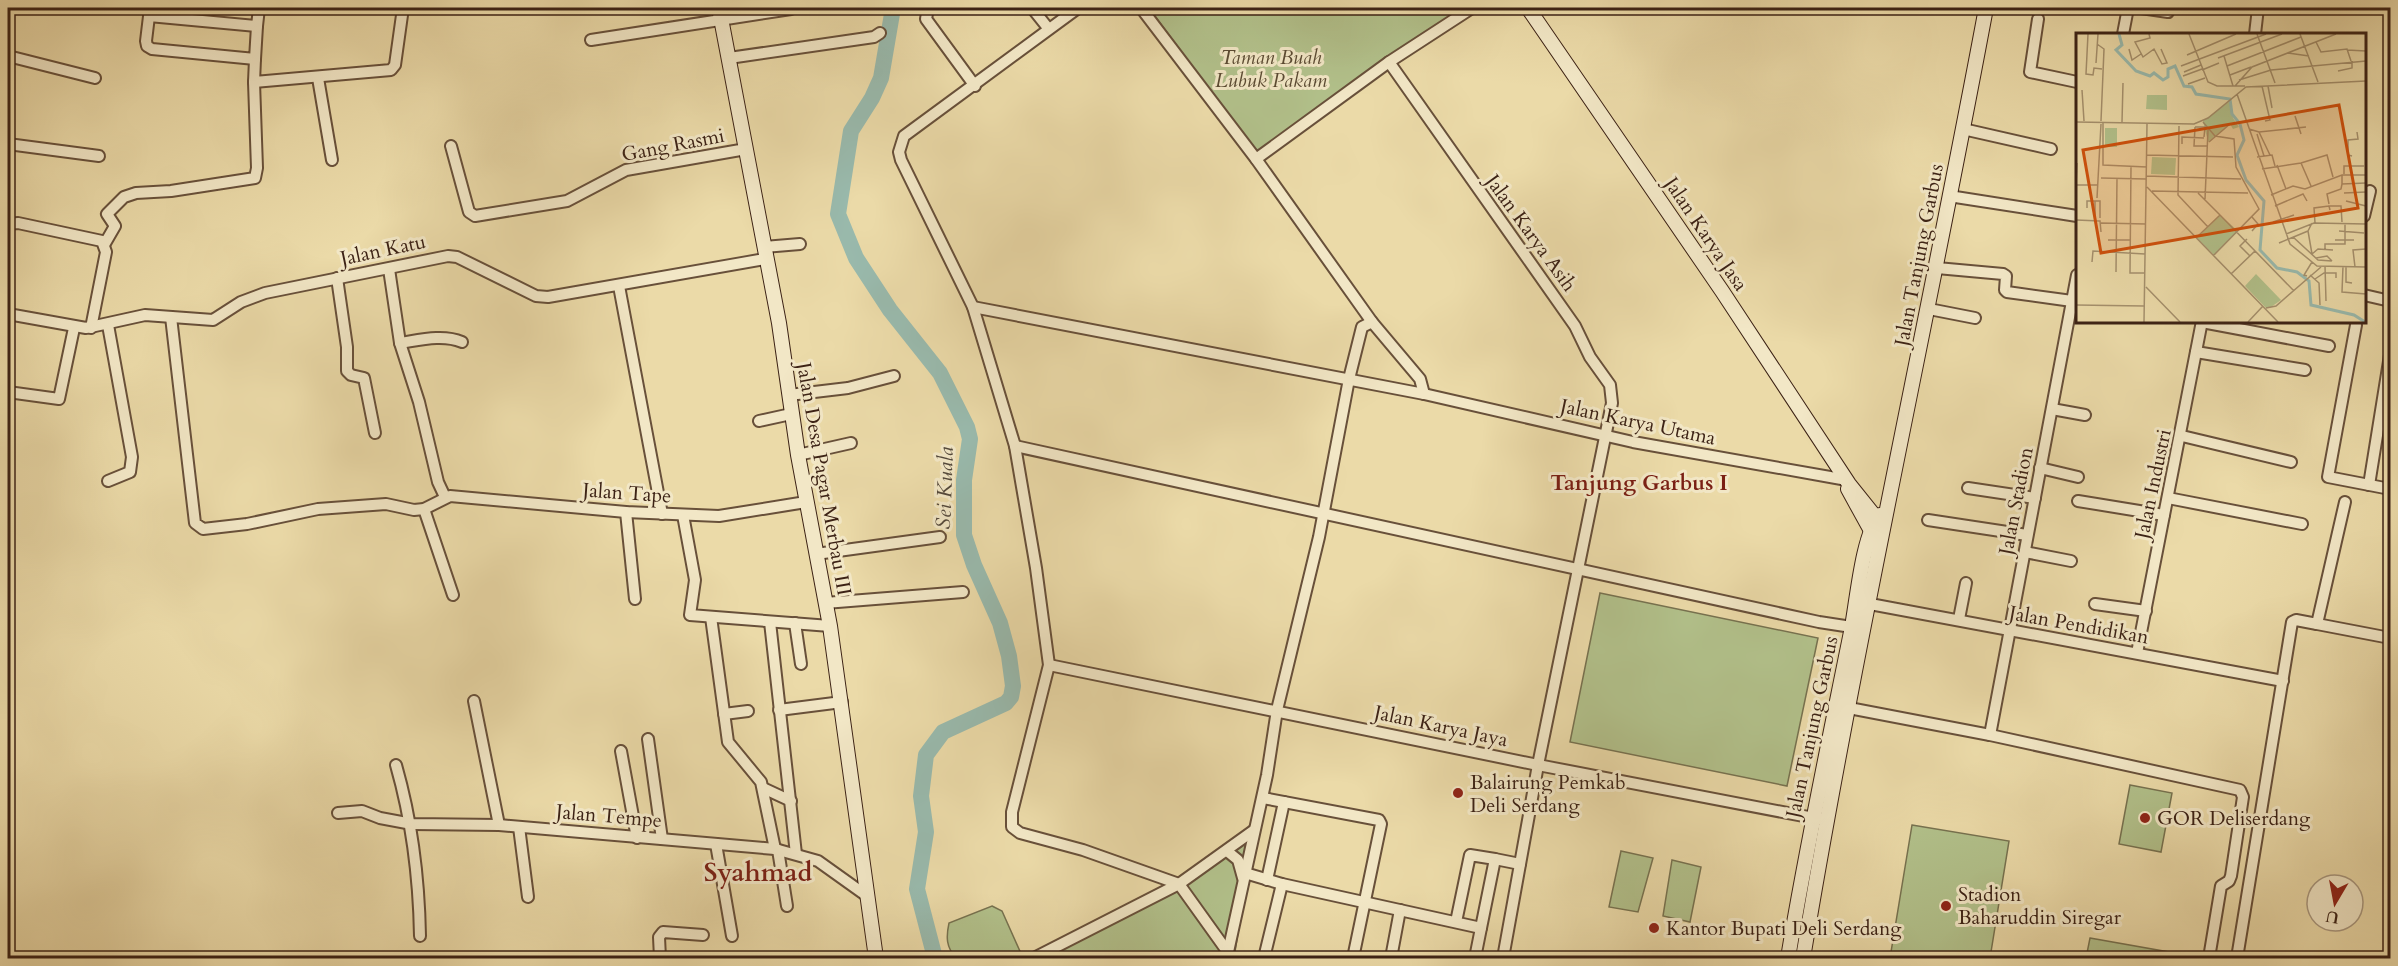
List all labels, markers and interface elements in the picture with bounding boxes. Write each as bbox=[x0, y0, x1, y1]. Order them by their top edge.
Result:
inset map bbox=[2076, 33, 2365, 322]
park label: Taman Buah Lubuk Pakam bbox=[1215, 44, 1327, 94]
street label: Gang Rasmi bbox=[619, 122, 727, 168]
street label: Jalan Tanjung Garbus bbox=[1887, 161, 1950, 351]
street label: Jalan Karya Asih bbox=[1478, 166, 1583, 297]
street label: Jalan Karya Jasa bbox=[1656, 169, 1754, 297]
street label: Jalan Katu bbox=[335, 228, 428, 273]
street label: Jalan Desa Pagar Merbau III bbox=[790, 357, 858, 598]
street label: Jalan Karya Utama bbox=[1555, 392, 1718, 452]
street label: Jalan Industri bbox=[2128, 426, 2178, 544]
street label: Jalan Stadion bbox=[1992, 444, 2040, 560]
water label: Sei Kuala bbox=[929, 446, 961, 530]
district label: Tanjung Garbus I bbox=[1550, 468, 1728, 498]
street label: Jalan Tape bbox=[579, 476, 672, 510]
street label: Jalan Pendidikan bbox=[2004, 599, 2152, 651]
street label: Jalan Tanjung Garbus bbox=[1779, 634, 1844, 823]
street label: Jalan Karya Jaya bbox=[1369, 698, 1511, 753]
place label: Balairung Pemkab Deli Serdang bbox=[1470, 769, 1626, 819]
marker: Balairung Pemkab Deli Serdang bbox=[1451, 786, 1465, 800]
street label: Jalan Tempe bbox=[552, 798, 663, 834]
place label: GOR Deliserdang bbox=[2157, 805, 2311, 832]
marker: GOR Deliserdang bbox=[2138, 811, 2152, 825]
district label: Syahmad bbox=[704, 855, 812, 890]
north arrow bbox=[2305, 873, 2365, 933]
place label: Stadion Baharuddin Siregar bbox=[1958, 881, 2122, 931]
marker: Stadion Baharuddin Siregar bbox=[1939, 899, 1953, 913]
text: U bbox=[2324, 905, 2341, 929]
place label: Kantor Bupati Deli Serdang bbox=[1666, 915, 1902, 942]
marker: Kantor Bupati Deli Serdang bbox=[1647, 921, 1661, 935]

